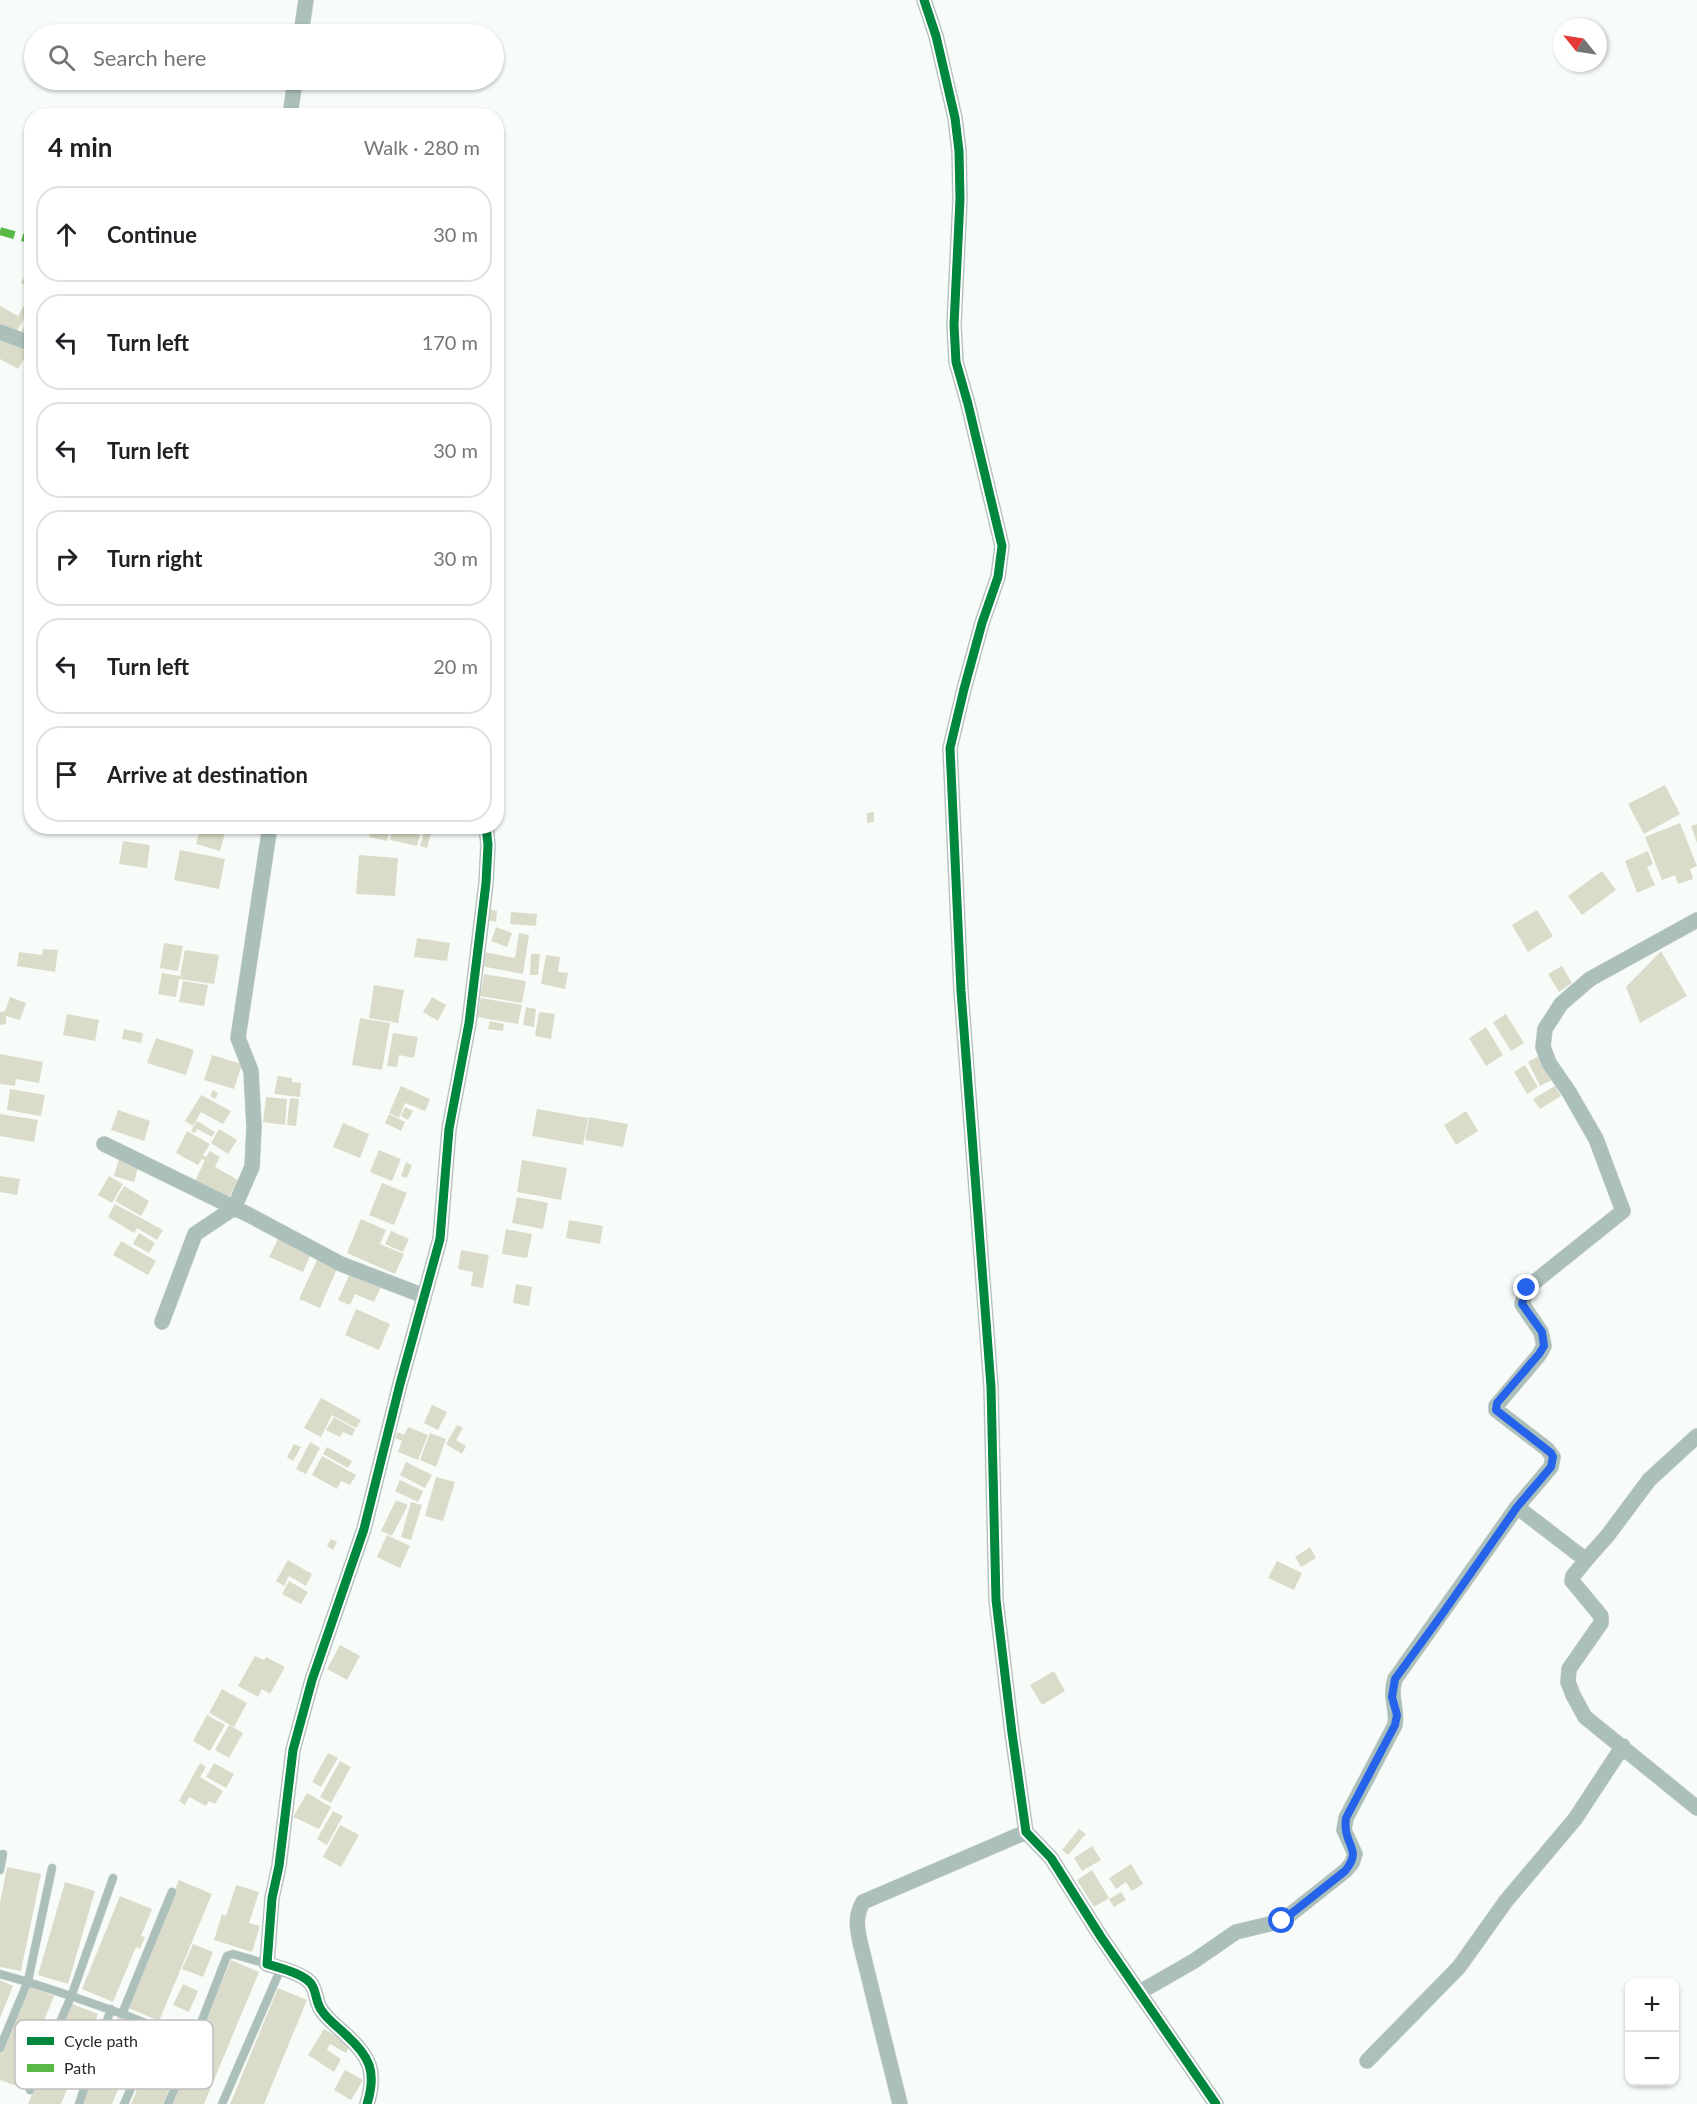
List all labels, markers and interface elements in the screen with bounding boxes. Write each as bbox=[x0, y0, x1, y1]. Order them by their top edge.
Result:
north arrow bbox=[1553, 18, 1607, 72]
search box bbox=[24, 24, 504, 90]
icon: search bbox=[45, 41, 78, 74]
text: Search here bbox=[93, 44, 206, 71]
text: 4 min bbox=[48, 131, 112, 163]
text: Walk · 280 m bbox=[364, 135, 480, 159]
icon: ahead bbox=[50, 218, 83, 251]
text: Continue bbox=[107, 221, 197, 248]
text: 30 m bbox=[433, 222, 478, 246]
icon: left bbox=[50, 326, 83, 359]
text: Turn left bbox=[107, 329, 189, 356]
text: 170 m bbox=[422, 330, 478, 354]
icon: left bbox=[50, 434, 83, 467]
text: Turn left bbox=[107, 437, 189, 464]
text: 30 m bbox=[433, 438, 478, 462]
icon: right bbox=[50, 542, 83, 575]
text: Turn right bbox=[107, 545, 202, 572]
text: 30 m bbox=[433, 546, 478, 570]
icon: left bbox=[50, 650, 83, 683]
text: Turn left bbox=[107, 653, 189, 680]
text: 20 m bbox=[433, 654, 478, 678]
icon: arrive bbox=[50, 758, 83, 791]
text: Arrive at destination bbox=[107, 761, 308, 788]
route end bbox=[1513, 1274, 1539, 1300]
route start bbox=[1268, 1907, 1294, 1933]
map controls bbox=[1625, 1978, 1679, 2086]
button: + bbox=[1625, 1978, 1679, 2032]
legend bbox=[15, 2020, 213, 2089]
text: Cycle path bbox=[64, 2031, 138, 2050]
button: − bbox=[1625, 2032, 1679, 2086]
text: Path bbox=[64, 2058, 96, 2077]

